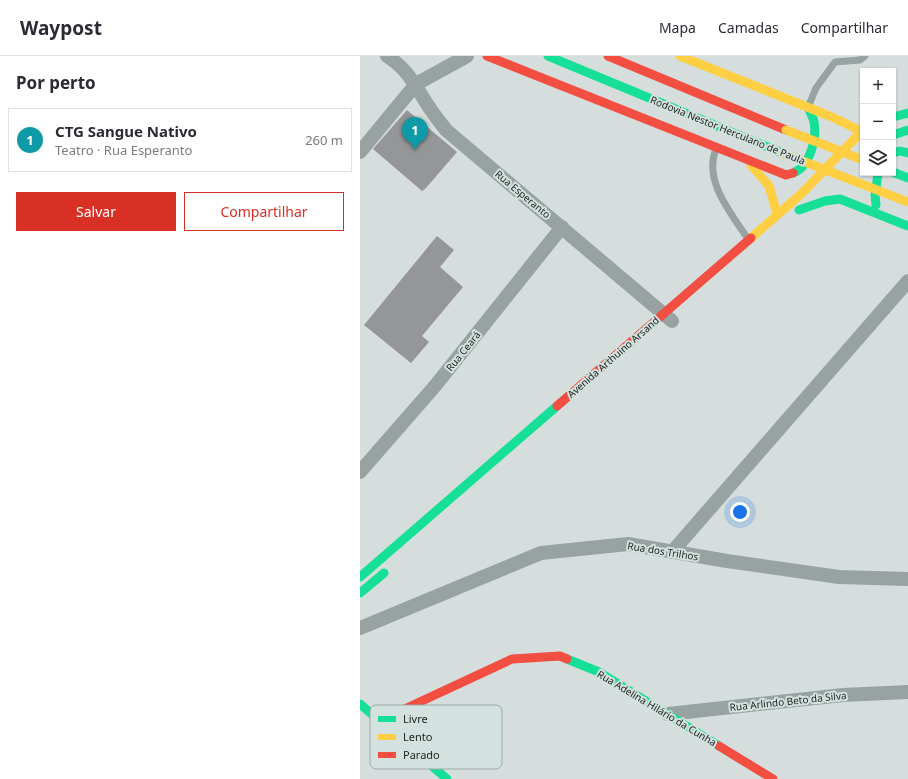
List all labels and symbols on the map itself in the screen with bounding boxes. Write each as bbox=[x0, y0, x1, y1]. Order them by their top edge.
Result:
street label: Rodovia Nestor Herculano de Paula bbox=[648, 92, 808, 168]
pin: 1 bbox=[402, 117, 428, 150]
street label: Rua Esperanto bbox=[492, 167, 554, 221]
street label: Avenida Arthuino Arsand bbox=[564, 313, 662, 401]
street label: Rua Ceará bbox=[443, 328, 483, 374]
your location bbox=[730, 502, 750, 522]
street label: Rua dos Trilhos bbox=[627, 538, 700, 564]
street label: Rua Adelina Hilário da Cunha bbox=[595, 667, 719, 749]
street label: Rua Arlindo Beto da Silva bbox=[729, 688, 847, 714]
legend bbox=[370, 705, 502, 769]
text: Livre bbox=[403, 711, 428, 726]
text: Lento bbox=[403, 729, 433, 744]
text: Parado bbox=[403, 747, 440, 762]

